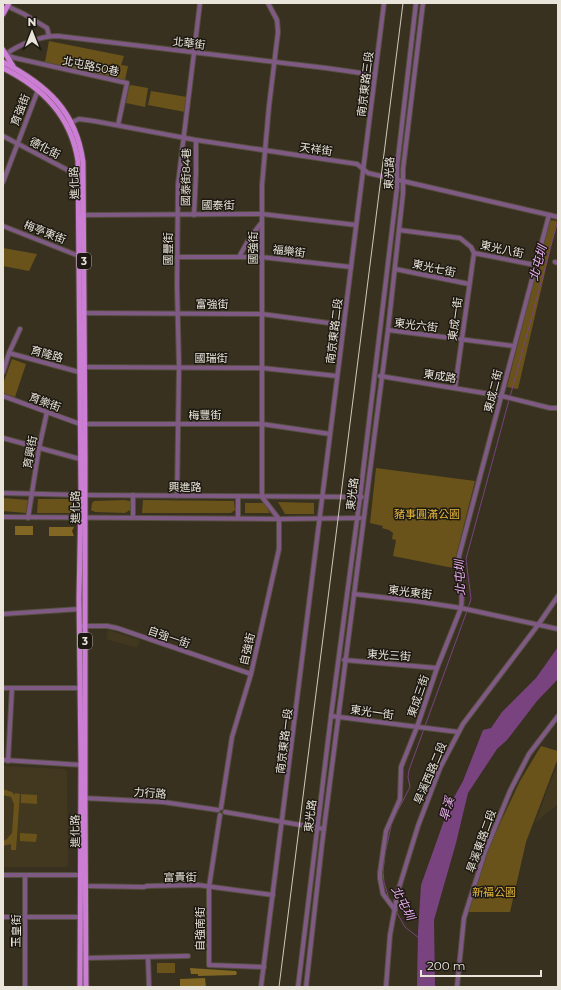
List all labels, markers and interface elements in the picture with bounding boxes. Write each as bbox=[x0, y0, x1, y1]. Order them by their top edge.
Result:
north arrow bbox=[12, 12, 52, 52]
text: N bbox=[28, 15, 36, 29]
street label: 北華街 bbox=[172, 34, 206, 52]
street label: 南京東路三段 bbox=[354, 50, 376, 118]
street label: 北屯路50巷 bbox=[61, 53, 121, 79]
street label: 育強街 bbox=[8, 92, 32, 128]
street label: 德化街 bbox=[27, 134, 63, 162]
street label: 天祥街 bbox=[299, 140, 333, 158]
street label: 國泰街84巷 bbox=[178, 148, 194, 206]
street label: 東光路 bbox=[381, 156, 397, 190]
street label: 進化路 bbox=[66, 166, 82, 200]
street label: 國泰街 bbox=[202, 198, 235, 212]
street label: 梅亭東街 bbox=[22, 218, 68, 246]
street label: 國強街 bbox=[246, 232, 260, 265]
street label: 國豐街 bbox=[161, 233, 175, 266]
street label: 東光八街 bbox=[479, 238, 525, 260]
street label: 福樂街 bbox=[272, 242, 306, 260]
water label: 北屯圳 bbox=[526, 242, 550, 282]
road number: 3 bbox=[77, 253, 91, 269]
street label: 東光七街 bbox=[411, 257, 457, 279]
street label: 東成一街 bbox=[445, 296, 465, 342]
street label: 富強街 bbox=[195, 297, 229, 311]
street label: 南京東路二段 bbox=[323, 297, 345, 365]
street label: 東光六街 bbox=[393, 315, 439, 335]
street label: 育隆路 bbox=[29, 343, 65, 365]
street label: 國瑞街 bbox=[195, 351, 228, 365]
street label: 東成路 bbox=[423, 367, 457, 385]
street label: 東成二街 bbox=[481, 368, 505, 414]
street label: 育樂街 bbox=[27, 390, 63, 414]
street label: 梅豐街 bbox=[188, 408, 222, 422]
street label: 育興街 bbox=[20, 435, 40, 469]
street label: 東光路 bbox=[343, 477, 361, 511]
street label: 興進路 bbox=[169, 480, 202, 494]
street label: 進化路 bbox=[68, 491, 82, 524]
park label: 豬事圓滿公園 bbox=[394, 507, 460, 521]
water label: 北屯圳 bbox=[451, 558, 468, 596]
street label: 東光東街 bbox=[387, 582, 433, 602]
street label: 自強一街 bbox=[146, 623, 192, 651]
street label: 自強街 bbox=[236, 631, 258, 667]
road number: 3 bbox=[78, 633, 92, 649]
street label: 東光三街 bbox=[367, 646, 411, 664]
street label: 東成三街 bbox=[404, 673, 432, 719]
street label: 東光一街 bbox=[349, 702, 395, 722]
street label: 南京東路一段 bbox=[273, 707, 295, 775]
street label: 旱溪西路二段 bbox=[411, 740, 449, 806]
street label: 力行路 bbox=[133, 785, 167, 801]
water label: 旱溪 bbox=[437, 795, 457, 823]
street label: 東光路 bbox=[301, 799, 319, 833]
street label: 旱溪東路二段 bbox=[463, 808, 499, 874]
street label: 進化路 bbox=[68, 814, 82, 848]
street label: 富貴街 bbox=[164, 870, 197, 884]
water label: 北屯圳 bbox=[389, 883, 419, 924]
park label: 新福公園 bbox=[472, 885, 516, 899]
street label: 自強南街 bbox=[193, 907, 207, 951]
street label: 玉皇街 bbox=[9, 915, 23, 948]
scale bar bbox=[421, 952, 541, 978]
text: 200 m bbox=[427, 958, 466, 973]

